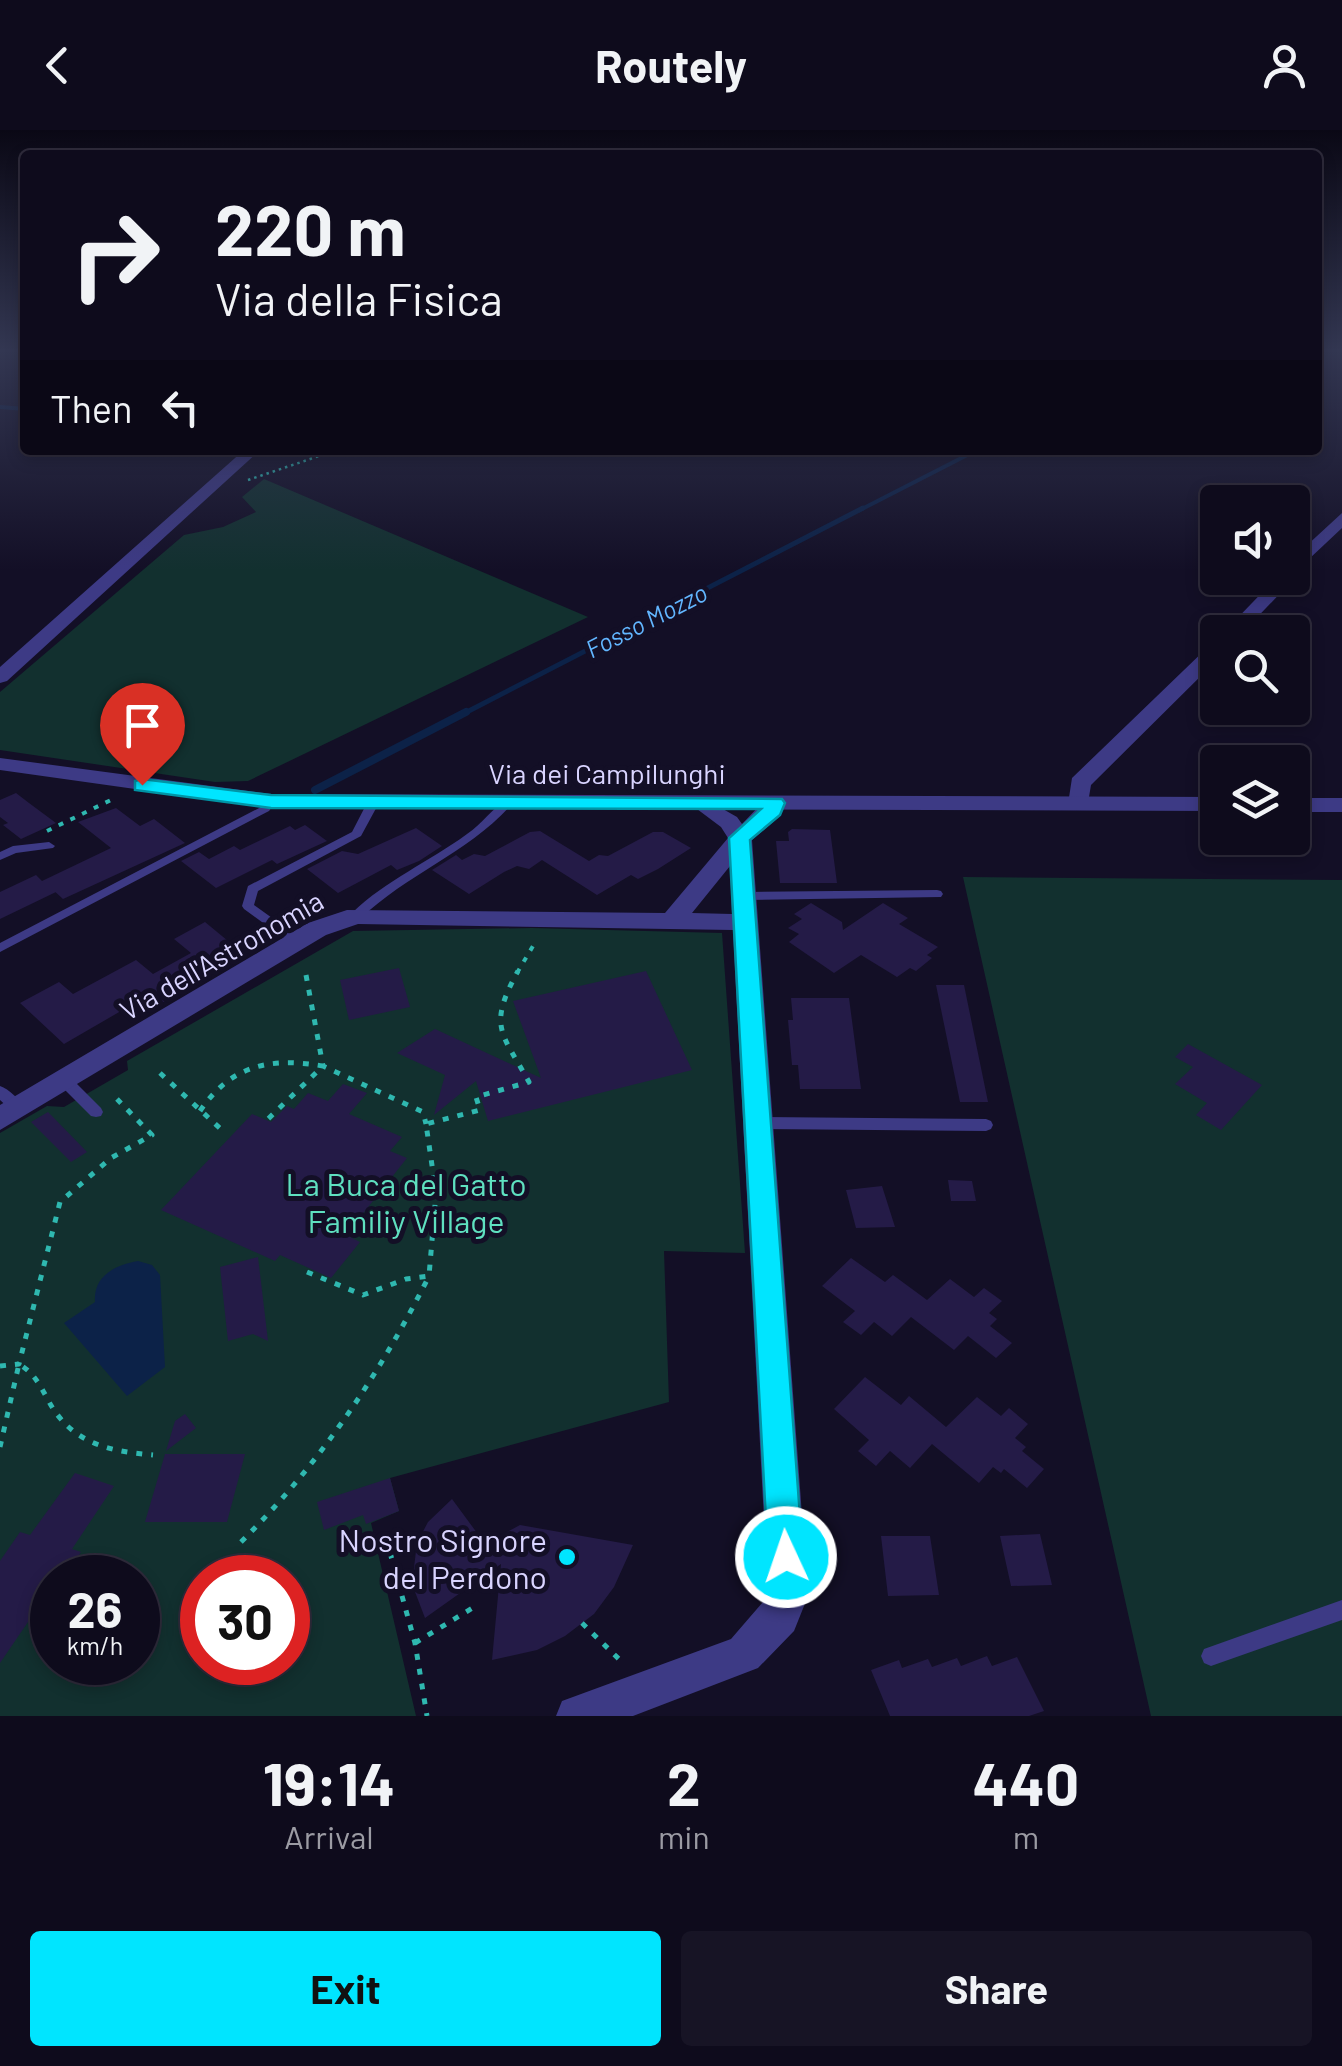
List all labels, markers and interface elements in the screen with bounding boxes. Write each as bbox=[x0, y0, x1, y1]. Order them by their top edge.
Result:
icon: back bbox=[30, 38, 85, 93]
text: Routely bbox=[595, 38, 747, 92]
icon: person bbox=[1257, 38, 1312, 93]
text: 220 m bbox=[215, 186, 406, 270]
icon: right bbox=[50, 190, 180, 320]
text: Via della Fisica bbox=[215, 271, 503, 325]
icon: left bbox=[153, 380, 208, 435]
text: Then bbox=[50, 385, 133, 431]
map controls bbox=[1200, 485, 1310, 855]
button: sound bbox=[1200, 485, 1310, 595]
water label: Fosso Mozzo bbox=[580, 577, 712, 663]
button: search bbox=[1200, 615, 1310, 725]
pin bbox=[100, 683, 185, 786]
icon: arrive bbox=[115, 698, 170, 753]
button: layers bbox=[1200, 745, 1310, 855]
street label: Via dei Campilunghi bbox=[488, 756, 726, 790]
street label: Via dell'Astronomia bbox=[113, 883, 329, 1027]
park label: La Buca del Gatto Familiy Village bbox=[285, 1164, 527, 1239]
position arrow bbox=[734, 1505, 838, 1609]
place label: Nostro Signore del Perdono bbox=[339, 1520, 547, 1595]
marker: Nostro Signore del Perdono bbox=[556, 1546, 578, 1568]
speed limit sign: 30 bbox=[180, 1555, 310, 1685]
text: 26 bbox=[68, 1578, 122, 1638]
text: km/h bbox=[67, 1630, 123, 1660]
text: 19:14 bbox=[263, 1746, 395, 1818]
text: 2 bbox=[667, 1746, 701, 1818]
text: 440 bbox=[972, 1746, 1079, 1818]
text: Arrival bbox=[284, 1817, 374, 1855]
text: min bbox=[658, 1817, 710, 1855]
text: m bbox=[1013, 1817, 1039, 1855]
button: Exit bbox=[30, 1931, 661, 2046]
button: Share bbox=[681, 1931, 1312, 2046]

